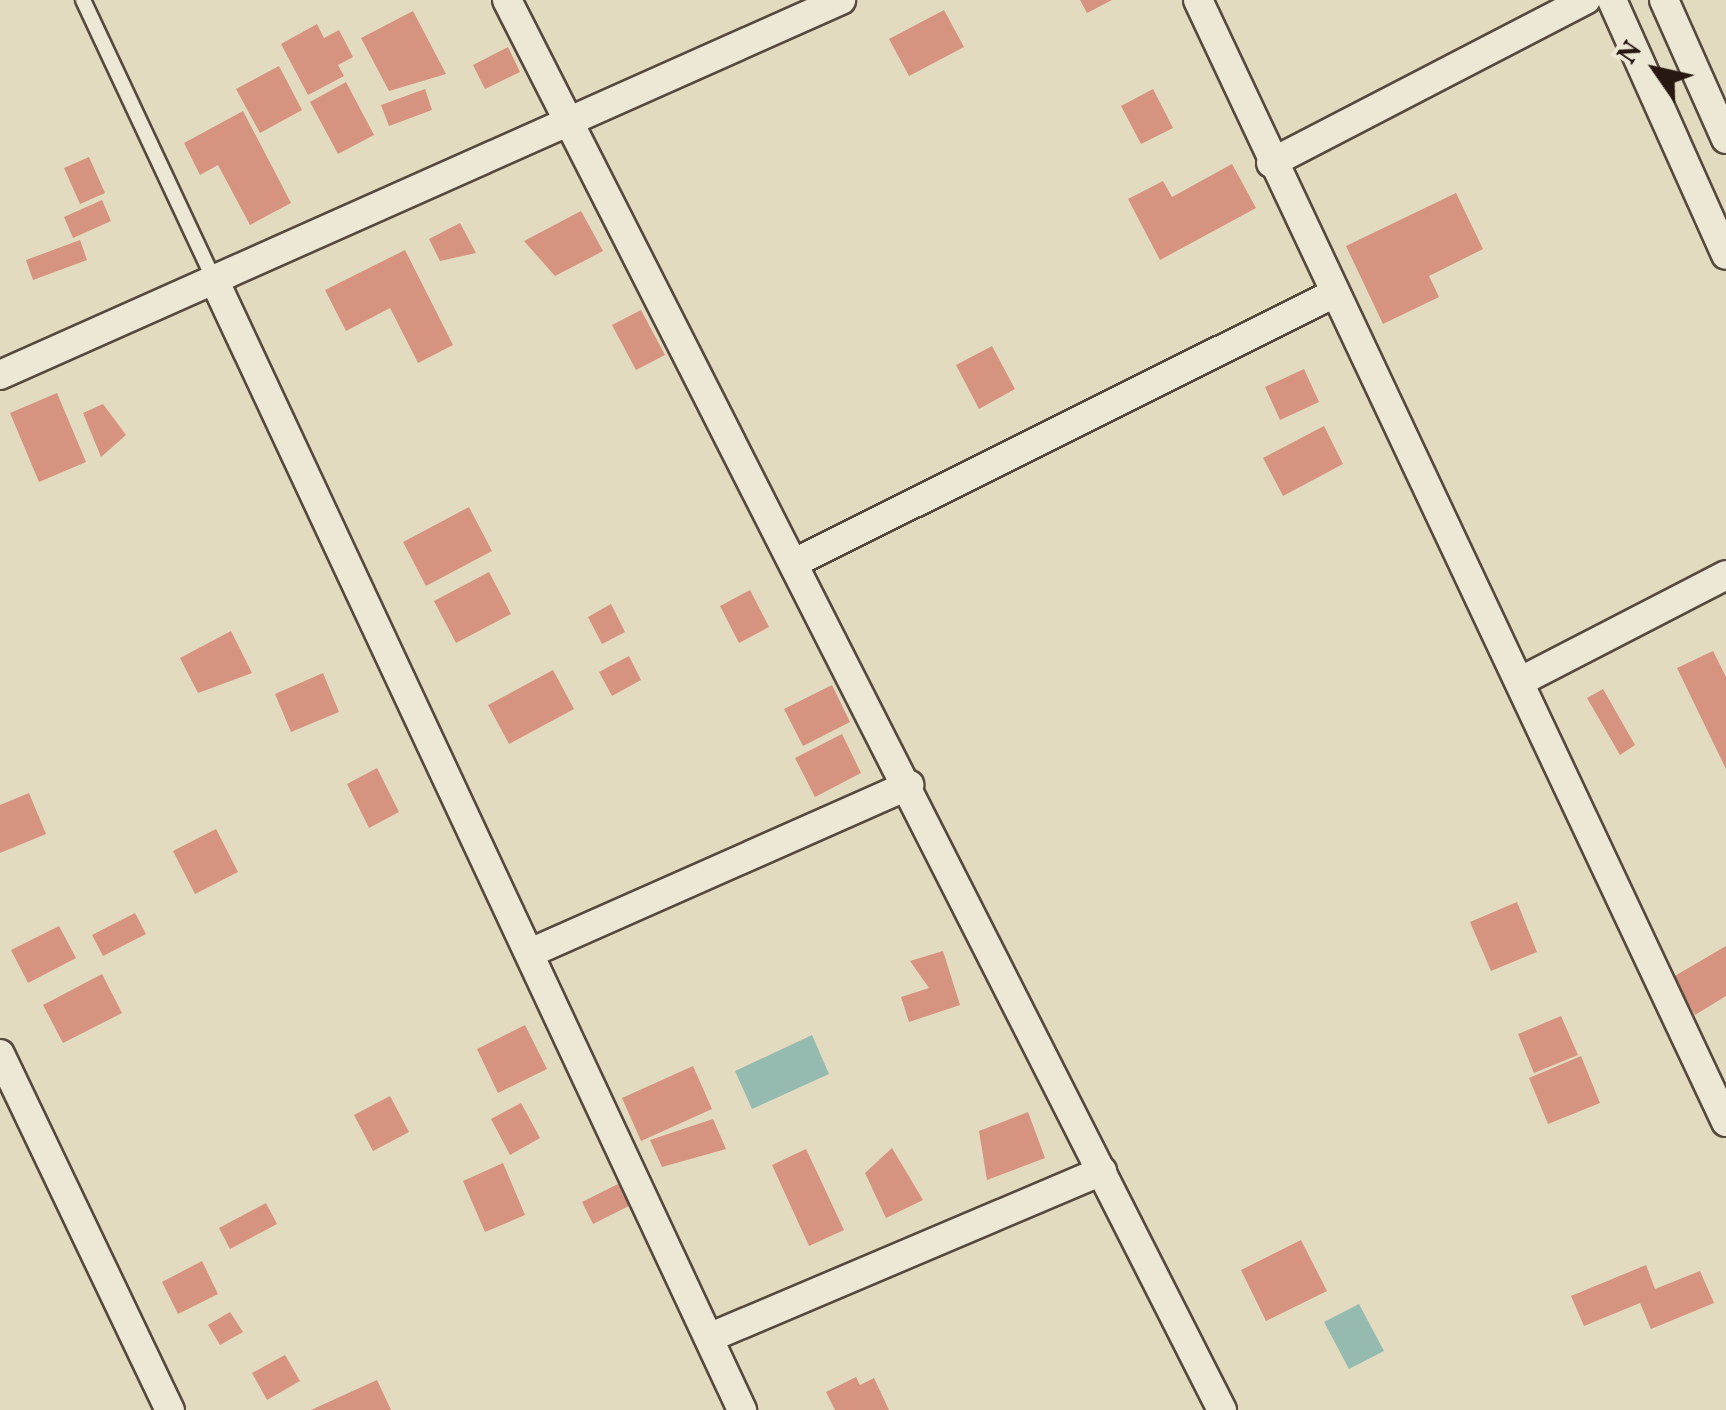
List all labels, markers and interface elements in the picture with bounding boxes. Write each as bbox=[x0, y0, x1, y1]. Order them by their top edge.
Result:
north arrow bbox=[1606, 20, 1706, 120]
text: N bbox=[1609, 34, 1653, 72]

